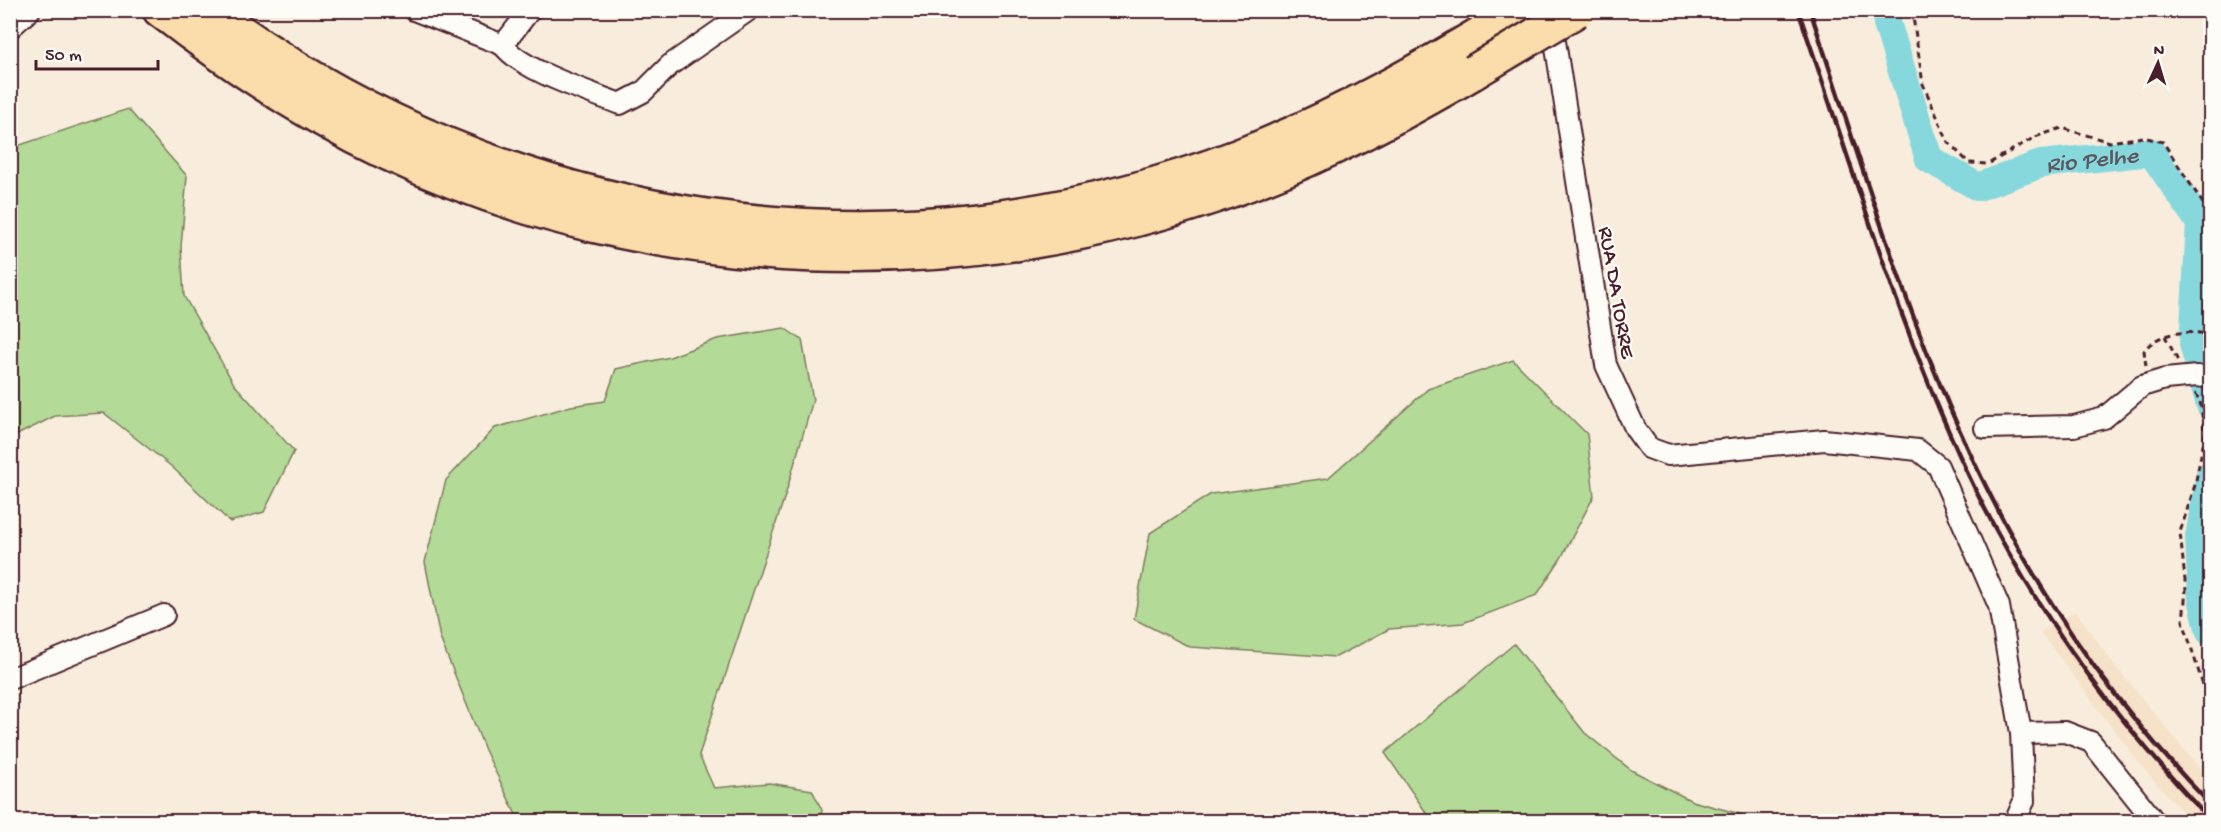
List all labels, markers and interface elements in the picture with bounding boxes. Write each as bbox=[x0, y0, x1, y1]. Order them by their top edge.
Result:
scale bar bbox=[36, 33, 158, 71]
north arrow bbox=[2128, 33, 2188, 93]
text: N bbox=[2153, 42, 2165, 61]
text: 50 m bbox=[45, 46, 82, 67]
water label: Rio Pelhe bbox=[2045, 142, 2141, 181]
street label: RUA DA TORRE bbox=[1591, 225, 1640, 362]

